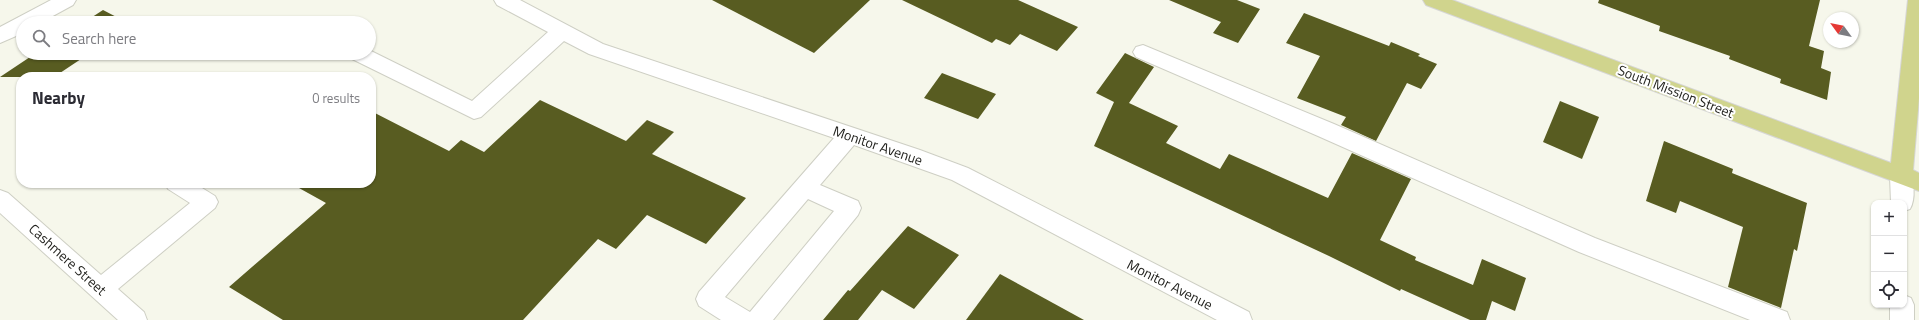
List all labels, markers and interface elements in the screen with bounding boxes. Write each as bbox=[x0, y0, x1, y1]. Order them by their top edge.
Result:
north arrow bbox=[1823, 12, 1859, 48]
search box bbox=[16, 16, 376, 60]
icon: search bbox=[30, 27, 52, 49]
text: Search here bbox=[62, 27, 136, 50]
street label: South Mission Street bbox=[1615, 59, 1737, 123]
text: Nearby bbox=[32, 85, 85, 111]
text: 0 results bbox=[312, 88, 360, 108]
street label: Monitor Avenue bbox=[830, 120, 926, 170]
map controls bbox=[1871, 200, 1907, 308]
button: + bbox=[1871, 200, 1907, 236]
street label: Cashmere Street bbox=[24, 218, 112, 300]
button: − bbox=[1871, 236, 1907, 272]
street label: Monitor Avenue bbox=[1123, 253, 1217, 315]
button: locate bbox=[1871, 272, 1907, 308]

